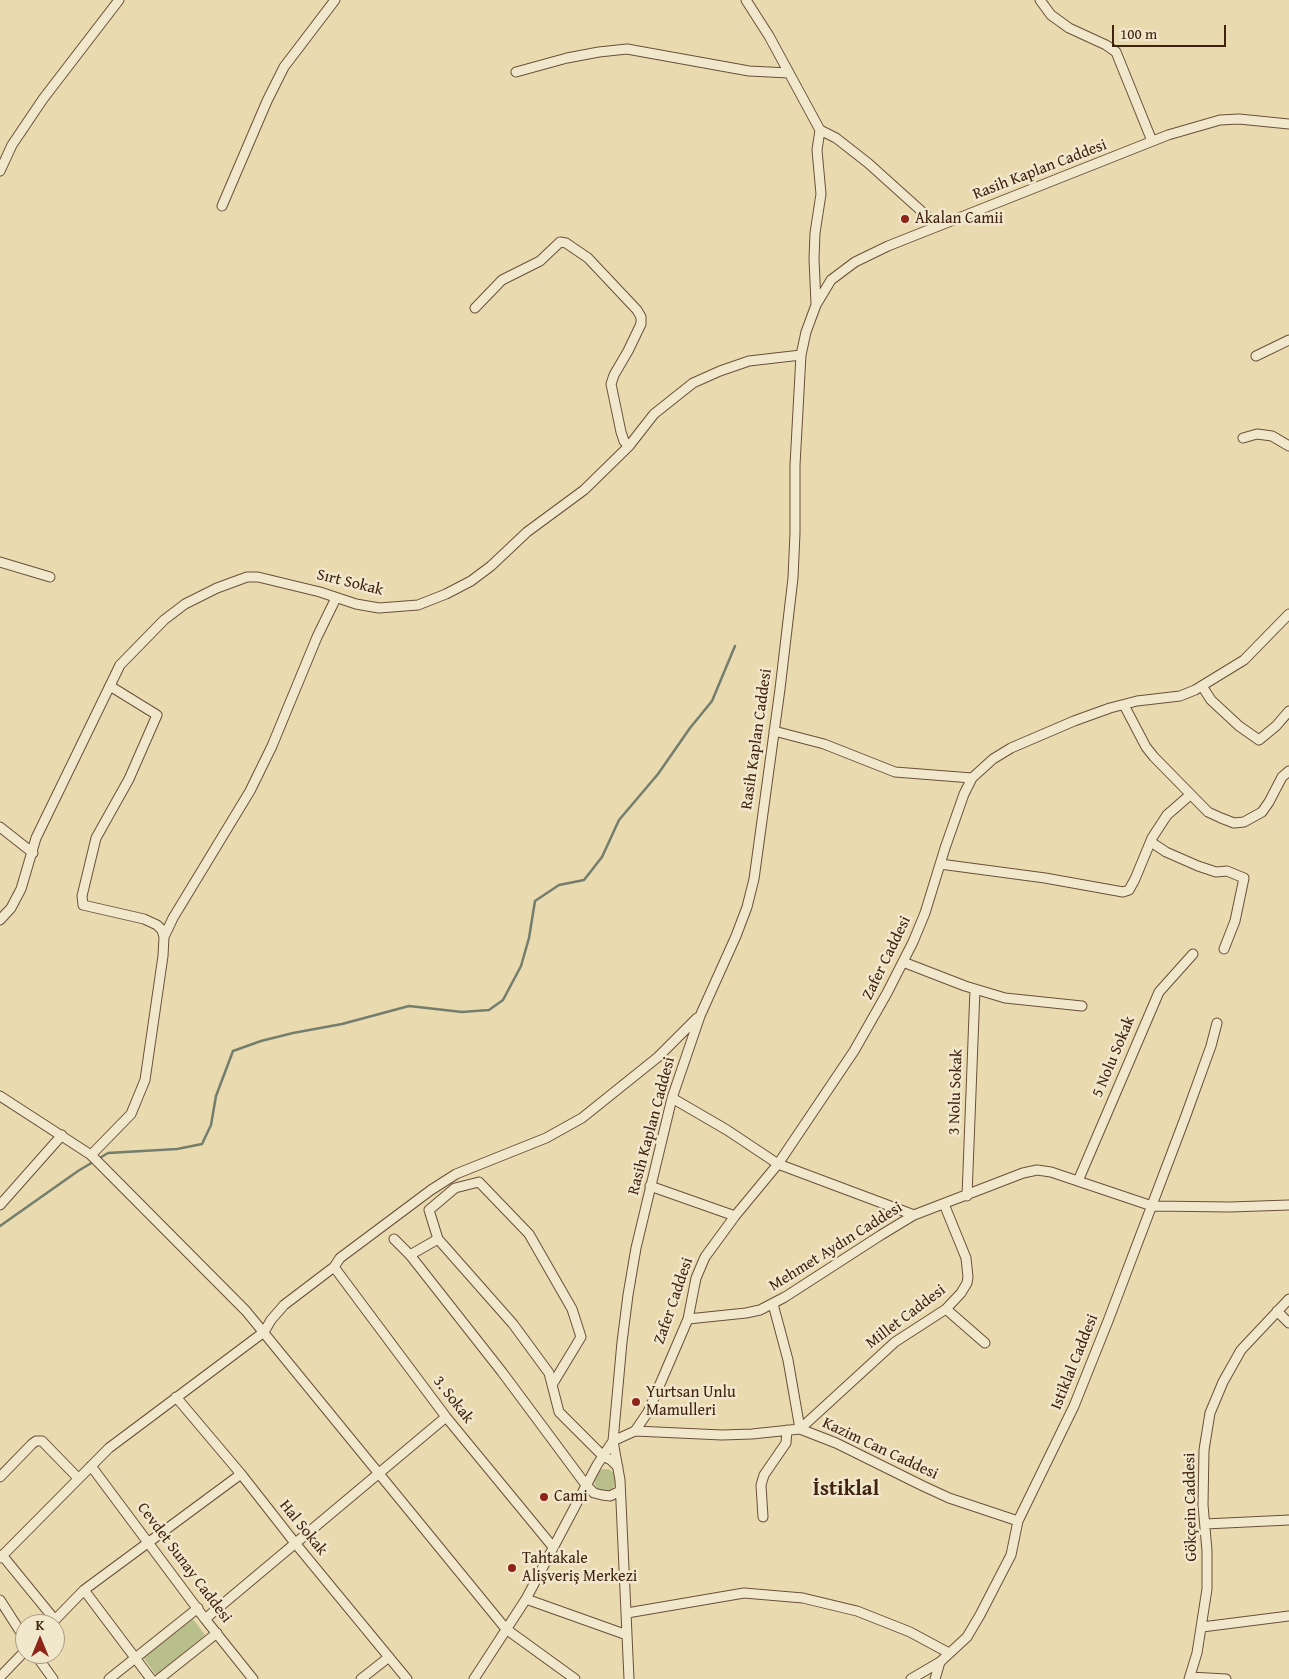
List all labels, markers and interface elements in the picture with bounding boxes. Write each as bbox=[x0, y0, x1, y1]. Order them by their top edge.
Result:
scale bar bbox=[1114, 15, 1228, 47]
text: 100 m bbox=[1120, 23, 1157, 44]
street label: Rasih Kaplan Caddesi bbox=[970, 136, 1110, 204]
place label: Akalan Camii bbox=[915, 209, 1003, 229]
marker: Akalan Camii bbox=[899, 213, 911, 225]
street label: Sırt Sokak bbox=[315, 565, 385, 601]
street label: Rasih Kaplan Caddesi bbox=[738, 667, 776, 811]
street label: Zafer Caddesi bbox=[859, 913, 915, 1003]
street label: 5 Nolu Sokak bbox=[1088, 1014, 1140, 1100]
street label: 3 Nolu Sokak bbox=[945, 1049, 967, 1135]
street label: Rasih Kaplan Caddesi bbox=[624, 1055, 680, 1197]
street label: Mehmet Aydın Caddesi bbox=[766, 1198, 906, 1296]
street label: Zafer Caddesi bbox=[650, 1255, 698, 1347]
street label: Millet Caddesi bbox=[862, 1281, 950, 1353]
street label: Istiklal Caddesi bbox=[1047, 1311, 1103, 1413]
street label: 3. Sokak bbox=[429, 1372, 477, 1428]
place label: Yurtsan Unlu Mamulleri bbox=[646, 1383, 736, 1421]
marker: Yurtsan Unlu Mamulleri bbox=[630, 1396, 642, 1408]
street label: Kazim Can Caddesi bbox=[819, 1414, 941, 1484]
street label: Gökçein Caddesi bbox=[1180, 1452, 1202, 1562]
district label: İstiklal bbox=[813, 1477, 879, 1503]
place label: Cami bbox=[554, 1487, 588, 1507]
marker: Cami bbox=[538, 1491, 550, 1503]
street label: Hal Sokak bbox=[275, 1496, 331, 1560]
street label: Cevdet Sunay Caddesi bbox=[133, 1499, 235, 1627]
place label: Tahtakale Alişveriş Merkezi bbox=[522, 1549, 637, 1587]
marker: Tahtakale Alişveriş Merkezi bbox=[506, 1562, 518, 1574]
north arrow bbox=[15, 1614, 65, 1664]
text: K bbox=[36, 1615, 44, 1635]

